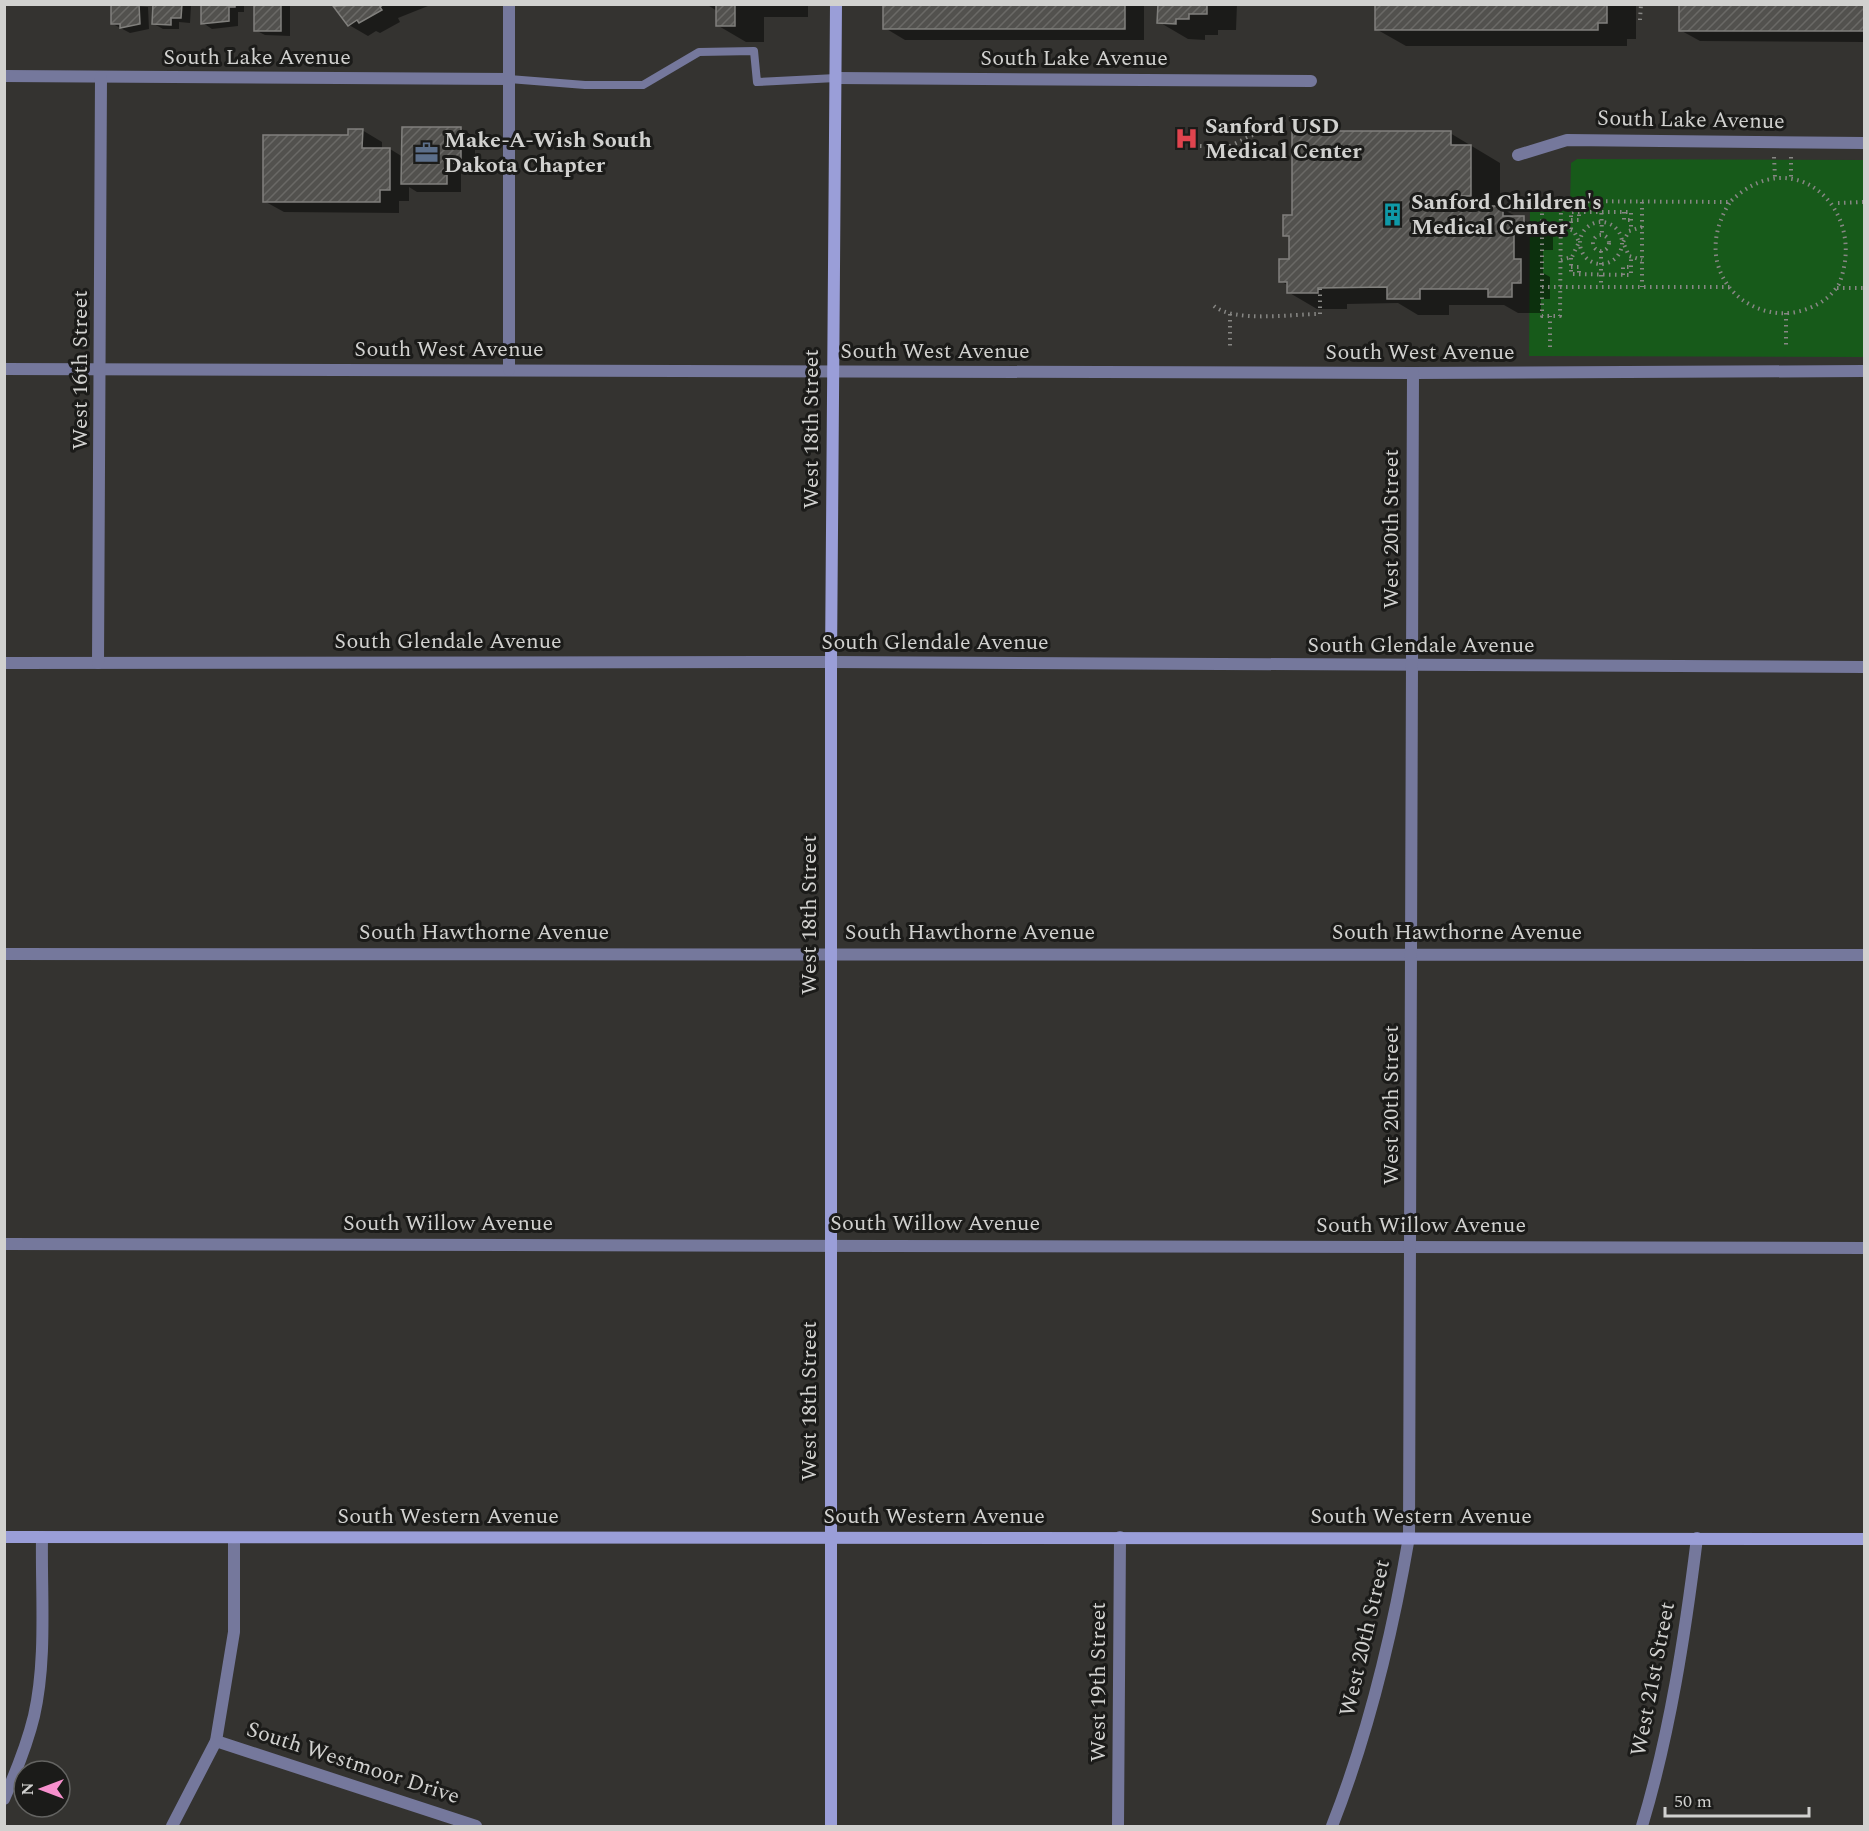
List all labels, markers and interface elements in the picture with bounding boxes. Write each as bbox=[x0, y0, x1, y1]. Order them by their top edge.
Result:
street label: South Lake Avenue bbox=[163, 41, 351, 74]
street label: South Lake Avenue bbox=[980, 42, 1168, 75]
street label: South Lake Avenue bbox=[1597, 102, 1785, 138]
place label: Sanford USD Medical Center bbox=[1205, 110, 1362, 168]
place label: Make-A-Wish South Dakota Chapter bbox=[444, 124, 652, 182]
hospital icon: Sanford USD Medical Center bbox=[1174, 126, 1200, 152]
office icon: Make-A-Wish South Dakota Chapter bbox=[413, 140, 439, 166]
place label: Sanford Children's Medical Center bbox=[1411, 186, 1602, 244]
building icon: Sanford Children's Medical Center bbox=[1380, 202, 1406, 228]
street label: West 16th Street bbox=[64, 290, 97, 450]
street label: South West Avenue bbox=[354, 333, 544, 366]
street label: South West Avenue bbox=[840, 335, 1030, 368]
street label: South West Avenue bbox=[1325, 336, 1515, 369]
street label: West 18th Street bbox=[795, 349, 828, 509]
street label: West 20th Street bbox=[1375, 449, 1408, 609]
street label: South Glendale Avenue bbox=[334, 625, 562, 658]
street label: South Glendale Avenue bbox=[821, 626, 1049, 659]
street label: South Glendale Avenue bbox=[1307, 629, 1535, 662]
street label: West 18th Street bbox=[793, 835, 826, 995]
street label: South Hawthorne Avenue bbox=[359, 916, 609, 949]
street label: South Hawthorne Avenue bbox=[845, 916, 1095, 949]
street label: South Hawthorne Avenue bbox=[1332, 916, 1582, 949]
street label: West 20th Street bbox=[1375, 1025, 1408, 1185]
street label: South Willow Avenue bbox=[343, 1207, 553, 1240]
street label: South Willow Avenue bbox=[830, 1207, 1040, 1240]
street label: South Willow Avenue bbox=[1316, 1209, 1526, 1242]
street label: West 18th Street bbox=[793, 1321, 826, 1481]
street label: South Western Avenue bbox=[337, 1500, 559, 1533]
street label: South Western Avenue bbox=[823, 1500, 1045, 1533]
street label: South Western Avenue bbox=[1310, 1500, 1532, 1533]
street label: West 20th Street bbox=[1331, 1556, 1399, 1720]
street label: West 21st Street bbox=[1622, 1599, 1684, 1759]
street label: West 19th Street bbox=[1082, 1602, 1115, 1762]
street label: South Westmoor Drive bbox=[242, 1713, 464, 1813]
north arrow bbox=[12, 1759, 72, 1819]
scale bar bbox=[1665, 1780, 1809, 1818]
text: N bbox=[16, 1782, 40, 1796]
text: 50 m bbox=[1674, 1788, 1712, 1815]

